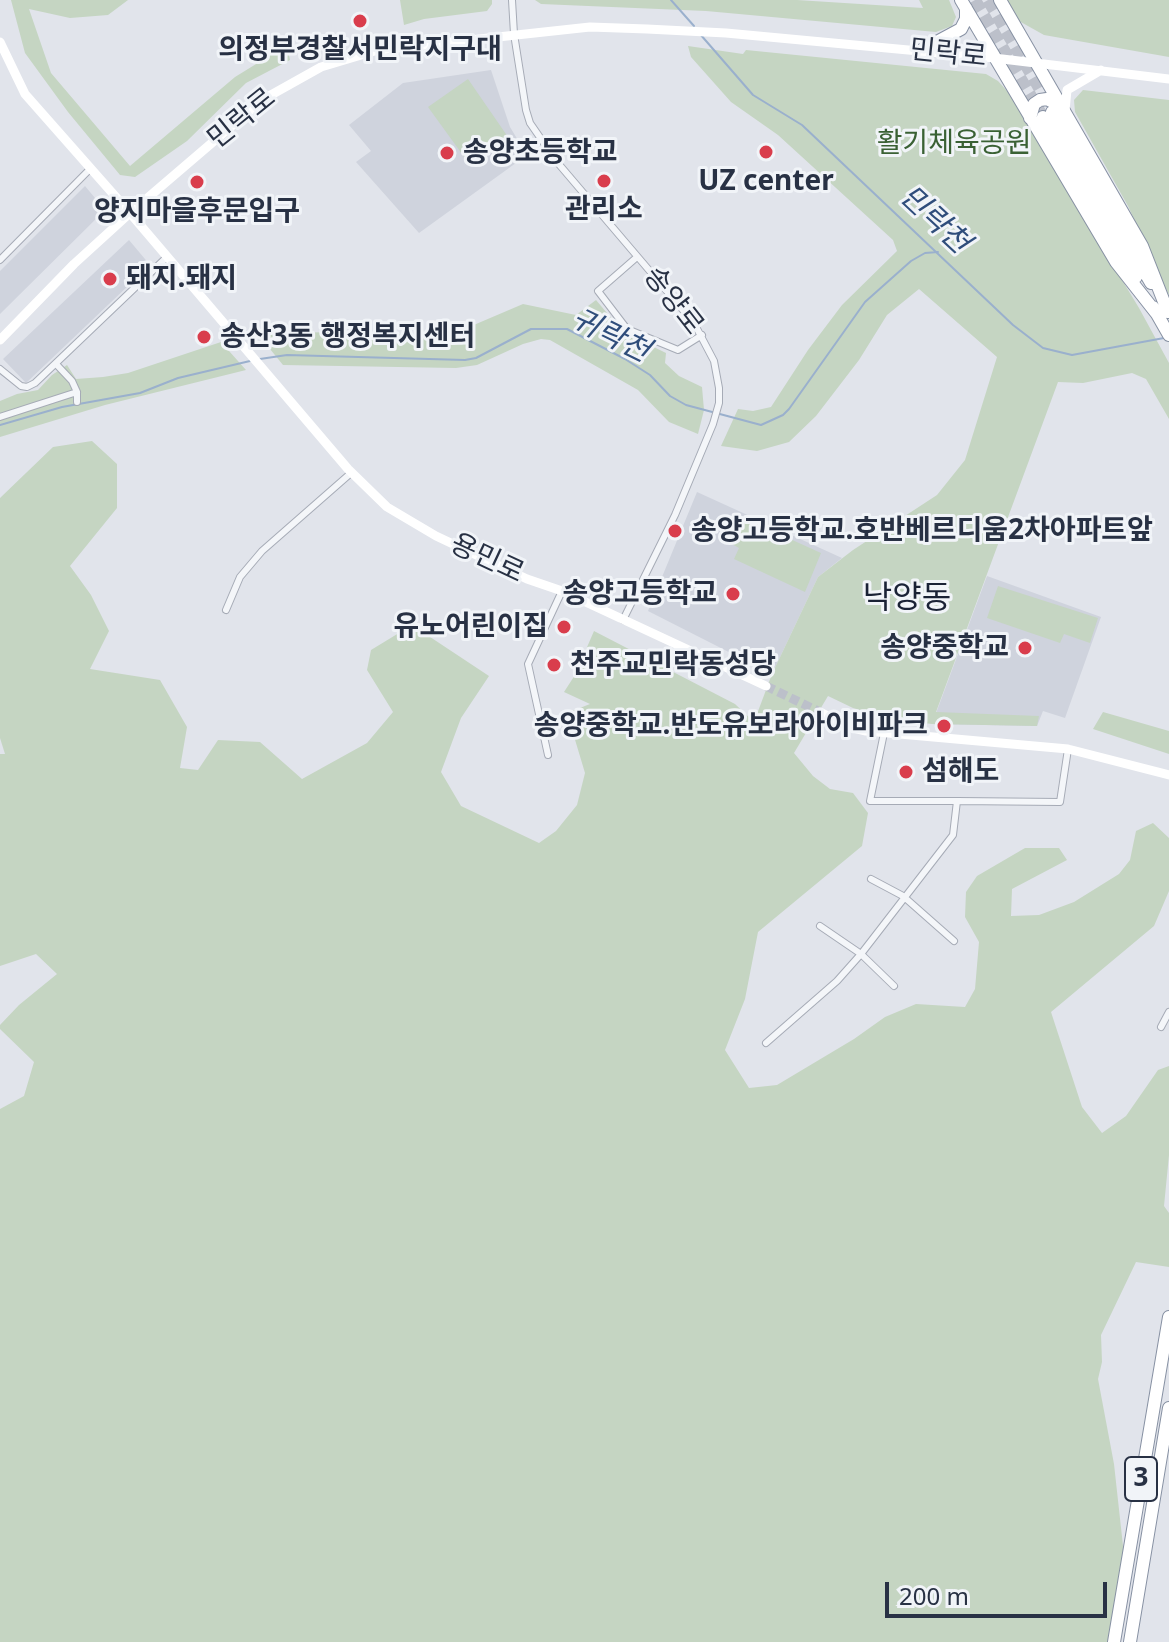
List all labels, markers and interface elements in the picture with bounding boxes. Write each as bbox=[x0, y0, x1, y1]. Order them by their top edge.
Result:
marker: 의정부경찰서민락지구대 bbox=[351, 12, 369, 30]
place label: 의정부경찰서민락지구대 bbox=[218, 33, 502, 67]
street label: 민락로 bbox=[908, 33, 988, 75]
street label: 민락로 bbox=[201, 82, 283, 156]
park label: 활기체육공원 bbox=[877, 127, 1031, 161]
place label: 송양초등학교 bbox=[463, 136, 618, 170]
marker: UZ center bbox=[757, 143, 775, 161]
marker: 송양초등학교 bbox=[438, 144, 456, 162]
place label: UZ center bbox=[698, 165, 834, 199]
marker: 관리소 bbox=[595, 172, 613, 190]
marker: 양지마을후문입구 bbox=[188, 173, 206, 191]
water label: 민락천 bbox=[891, 179, 977, 261]
place label: 관리소 bbox=[565, 193, 643, 227]
place label: 양지마을후문입구 bbox=[94, 195, 300, 229]
street label: 송양로 bbox=[636, 260, 710, 342]
place label: 돼지.돼지 bbox=[126, 262, 237, 296]
marker: 돼지.돼지 bbox=[101, 270, 119, 288]
water label: 귀락천 bbox=[565, 302, 655, 370]
place label: 송산3동 행정복지센터 bbox=[220, 320, 475, 354]
marker: 송산3동 행정복지센터 bbox=[195, 328, 213, 346]
place label: 송양고등학교.호반베르디움2차아파트앞 bbox=[691, 514, 1153, 548]
marker: 송양고등학교.호반베르디움2차아파트앞 bbox=[666, 522, 684, 540]
street label: 용민로 bbox=[445, 527, 529, 591]
place label: 송양고등학교 bbox=[562, 577, 717, 611]
district label: 낙양동 bbox=[863, 580, 951, 618]
marker: 송양고등학교 bbox=[724, 585, 742, 603]
place label: 유노어린이집 bbox=[393, 610, 548, 644]
marker: 유노어린이집 bbox=[555, 618, 573, 636]
place label: 송양중학교 bbox=[880, 631, 1009, 665]
marker: 송양중학교 bbox=[1016, 639, 1034, 657]
place label: 천주교민락동성당 bbox=[570, 648, 776, 682]
marker: 천주교민락동성당 bbox=[545, 656, 563, 674]
place label: 송양중학교.반도유보라아이비파크 bbox=[534, 709, 928, 743]
marker: 송양중학교.반도유보라아이비파크 bbox=[935, 717, 953, 735]
place label: 섬해도 bbox=[922, 755, 999, 789]
marker: 섬해도 bbox=[897, 763, 915, 781]
road number: 3 bbox=[1125, 1457, 1157, 1501]
scale bar bbox=[889, 1566, 1111, 1616]
text: 200 m bbox=[899, 1579, 969, 1612]

